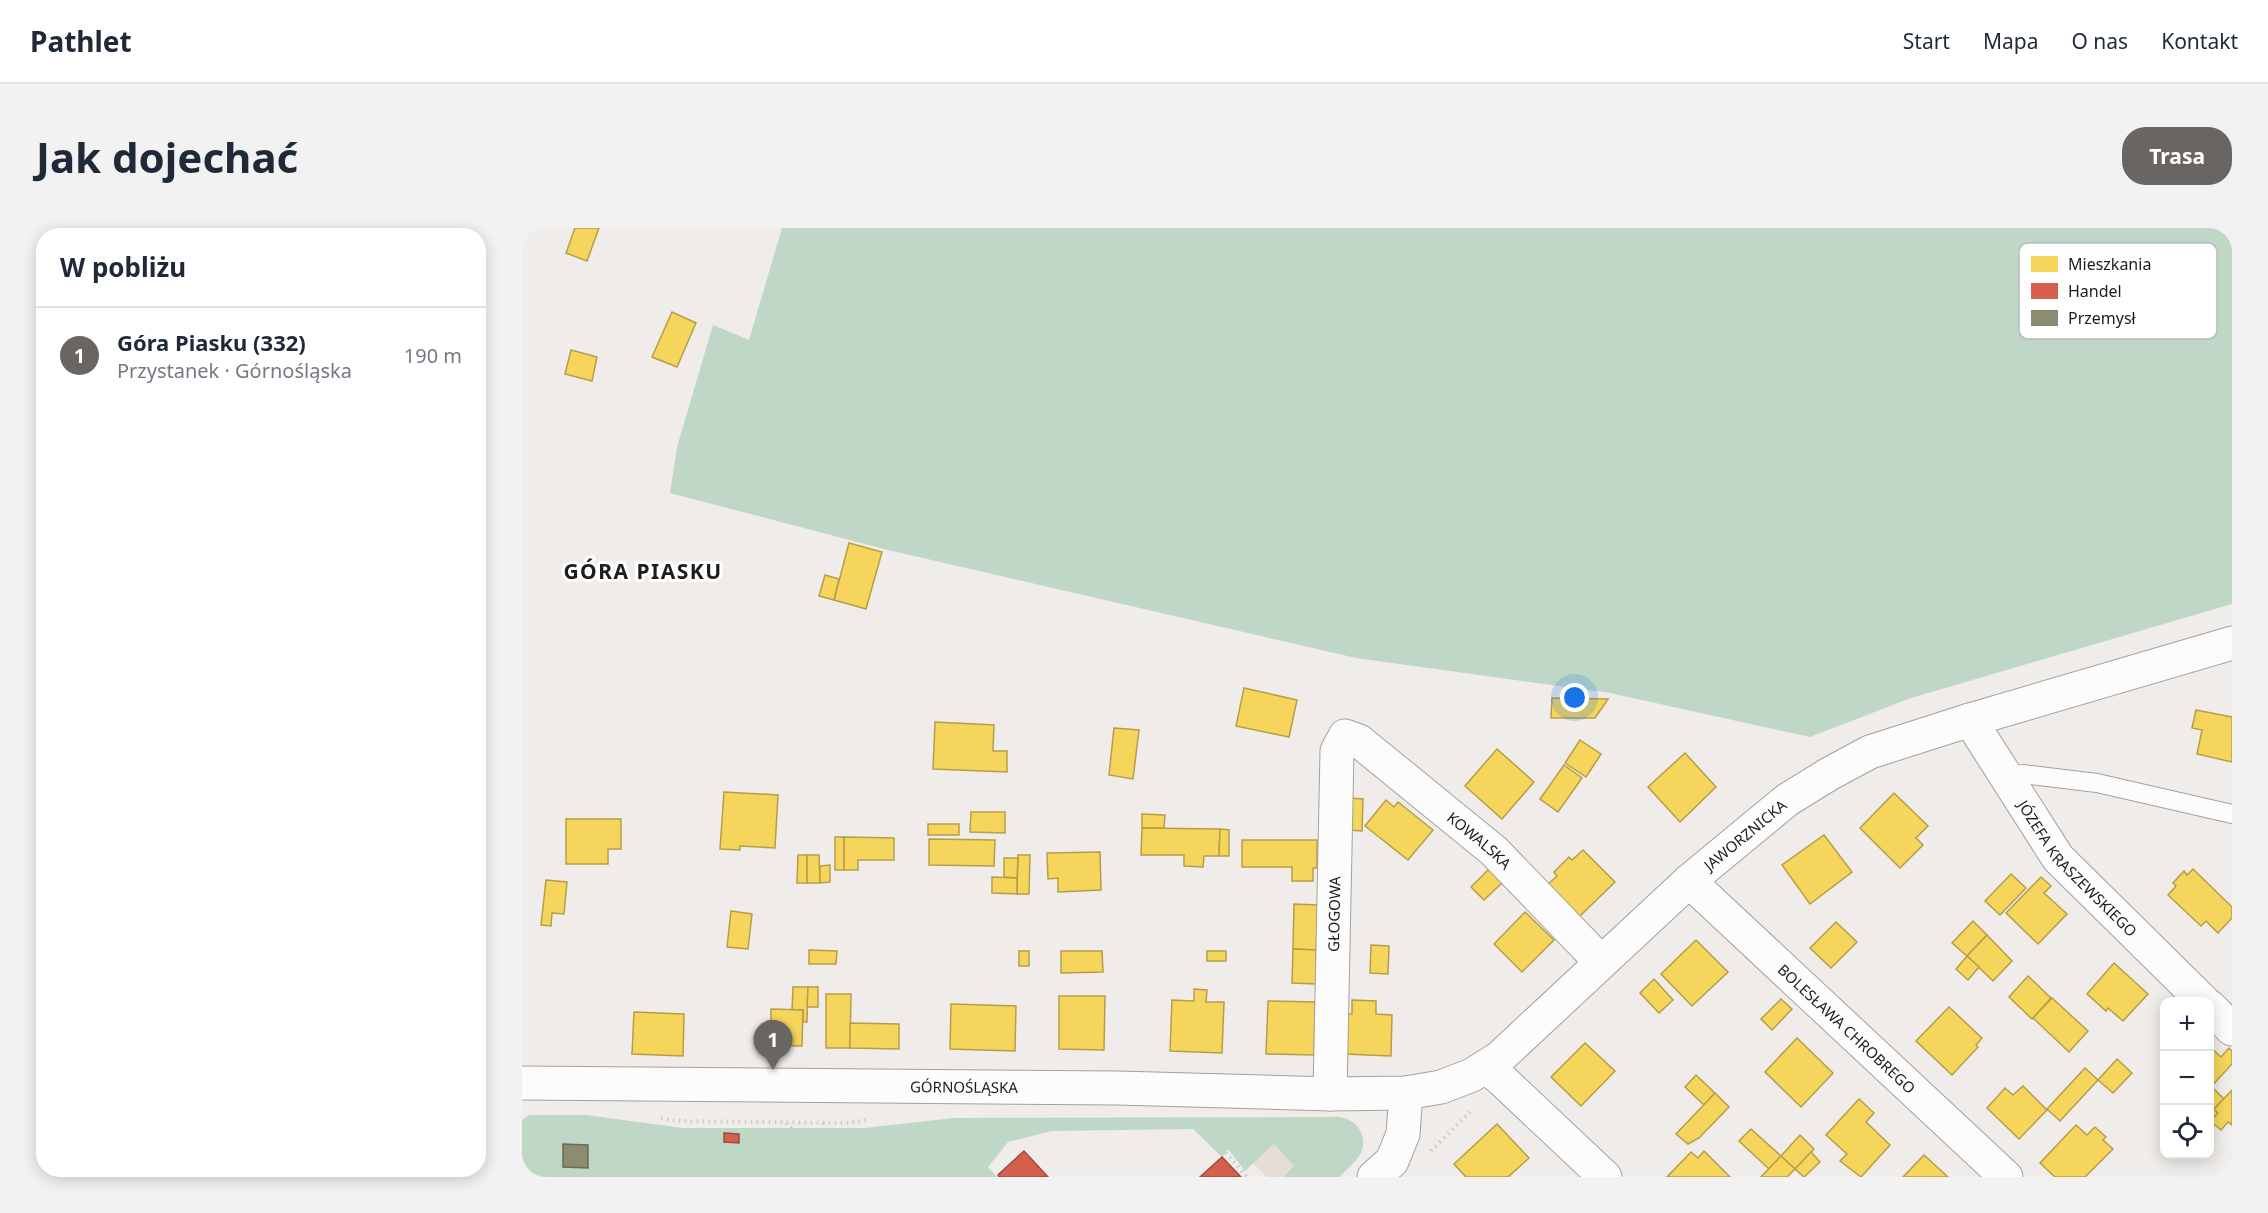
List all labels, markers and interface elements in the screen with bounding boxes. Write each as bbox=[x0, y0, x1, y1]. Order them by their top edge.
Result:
text: Pathlet bbox=[30, 22, 132, 60]
text: Start bbox=[1903, 27, 1950, 55]
text: Mapa bbox=[1983, 27, 2038, 55]
text: O nas bbox=[2071, 27, 2128, 55]
text: Kontakt bbox=[2161, 27, 2238, 55]
button: Trasa bbox=[2122, 127, 2232, 185]
text: Jak dojechać bbox=[36, 128, 298, 185]
legend bbox=[2019, 243, 2217, 339]
text: W pobliżu bbox=[60, 249, 186, 285]
text: Mieszkania bbox=[2068, 253, 2151, 275]
text: Handel bbox=[2068, 280, 2122, 302]
text: Przemysł bbox=[2068, 307, 2137, 329]
text: Góra Piasku (332) bbox=[117, 327, 306, 357]
text: 1 bbox=[74, 342, 85, 369]
text: 190 m bbox=[404, 342, 462, 369]
text: Przystanek · Górnośląska bbox=[117, 357, 352, 384]
district label: GÓRA PIASKU bbox=[563, 557, 723, 585]
your location bbox=[1560, 683, 1589, 712]
street label: JAWORZNICKA bbox=[1698, 794, 1791, 876]
street label: JÓZEFA KRASZEWSKIEGO bbox=[2012, 794, 2142, 941]
street label: KOWALSKA bbox=[1443, 807, 1516, 873]
street label: GŁOGOWA bbox=[1323, 876, 1344, 952]
street label: BOLESŁAWA CHROBREGO bbox=[1774, 959, 1920, 1098]
map controls bbox=[2160, 997, 2214, 1159]
button: + bbox=[2160, 997, 2214, 1051]
pin: 1 bbox=[754, 1020, 792, 1070]
button: − bbox=[2160, 1051, 2214, 1105]
street label: GÓRNOŚLĄSKA bbox=[910, 1076, 1018, 1097]
button: locate bbox=[2160, 1105, 2214, 1159]

